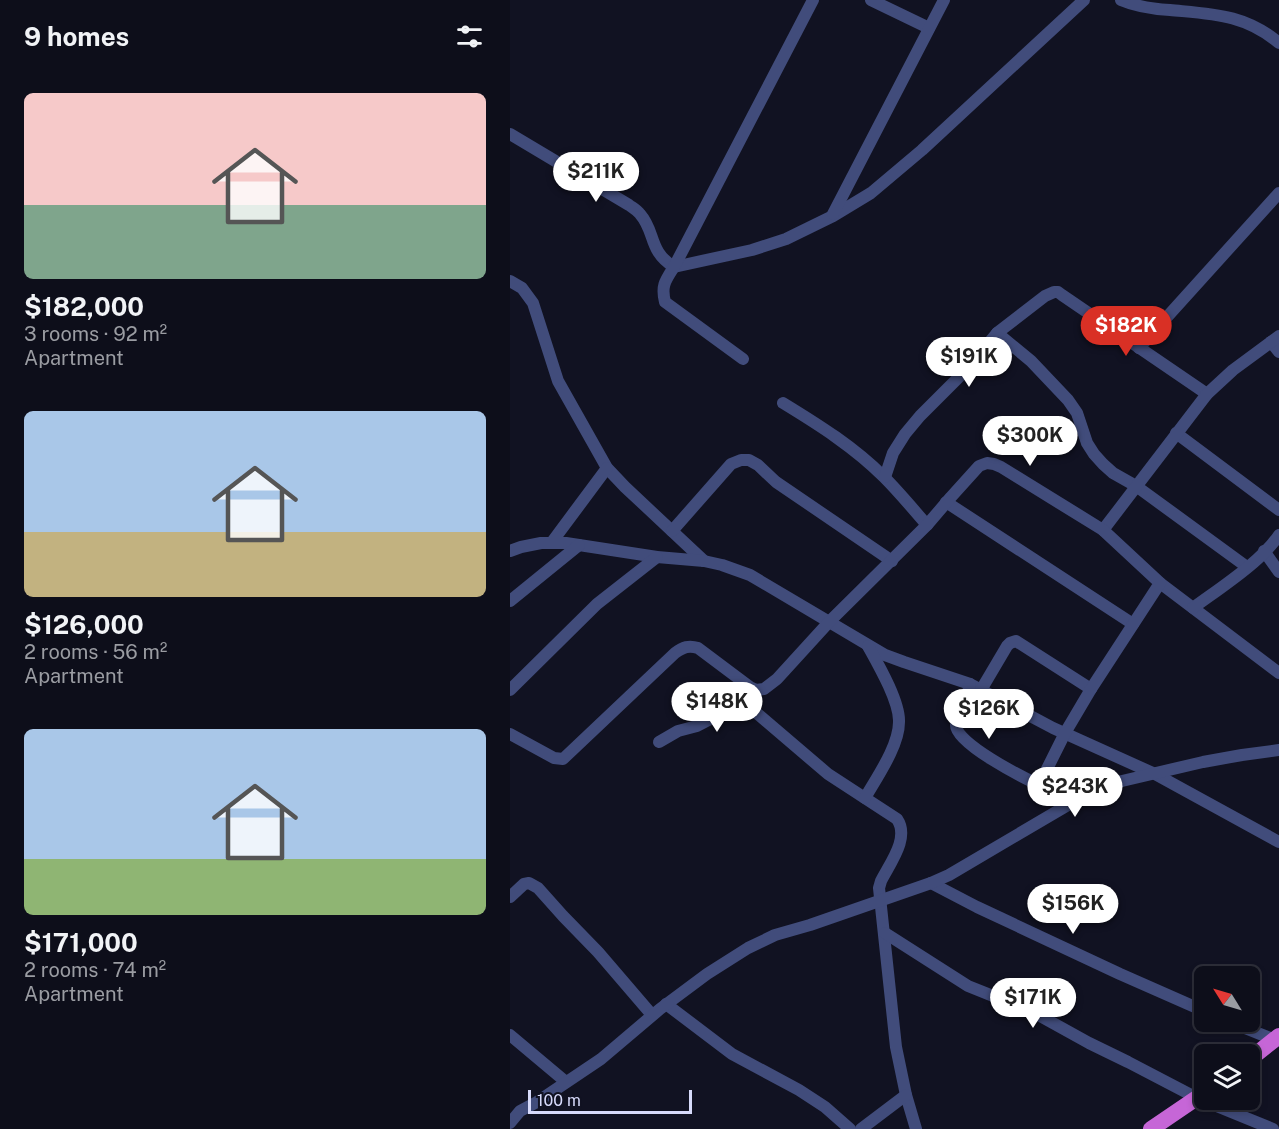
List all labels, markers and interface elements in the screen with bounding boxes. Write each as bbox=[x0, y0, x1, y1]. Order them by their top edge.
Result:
icon: filters bbox=[453, 20, 486, 53]
text: 9 homes bbox=[24, 21, 129, 52]
icon: home bbox=[201, 132, 309, 240]
pin: $211K bbox=[554, 152, 638, 203]
text: $211K bbox=[567, 159, 625, 183]
text: $182,000 bbox=[24, 291, 144, 322]
pin: $182K bbox=[1084, 306, 1168, 357]
text: $182K bbox=[1095, 313, 1157, 337]
text: 3 rooms · 92 m² bbox=[24, 322, 167, 346]
pin: $191K bbox=[927, 337, 1011, 388]
text: $191K bbox=[940, 344, 998, 368]
text: Apartment bbox=[24, 346, 124, 370]
pin: $300K bbox=[988, 416, 1072, 467]
text: $300K bbox=[997, 423, 1063, 447]
icon: home bbox=[201, 450, 309, 558]
text: $126,000 bbox=[24, 609, 144, 640]
text: 2 rooms · 56 m² bbox=[24, 640, 167, 664]
text: Apartment bbox=[24, 664, 124, 688]
pin: $148K bbox=[675, 682, 759, 733]
text: $148K bbox=[685, 689, 749, 713]
pin: $126K bbox=[947, 689, 1031, 740]
text: $126K bbox=[958, 696, 1020, 720]
pin: $243K bbox=[1033, 767, 1117, 818]
icon: home bbox=[201, 768, 309, 876]
text: $243K bbox=[1041, 774, 1109, 798]
pin: $156K bbox=[1031, 884, 1115, 935]
text: $156K bbox=[1041, 891, 1105, 915]
text: $171,000 bbox=[24, 927, 138, 958]
text: 2 rooms · 74 m² bbox=[24, 958, 166, 982]
north arrow bbox=[1194, 966, 1260, 1032]
map controls bbox=[1194, 966, 1260, 1110]
pin: $171K bbox=[991, 978, 1075, 1029]
text: Apartment bbox=[24, 982, 124, 1006]
text: $171K bbox=[1004, 985, 1062, 1009]
button: layers bbox=[1194, 1044, 1260, 1110]
scale bar bbox=[528, 1087, 692, 1114]
text: 100 m bbox=[537, 1091, 581, 1110]

